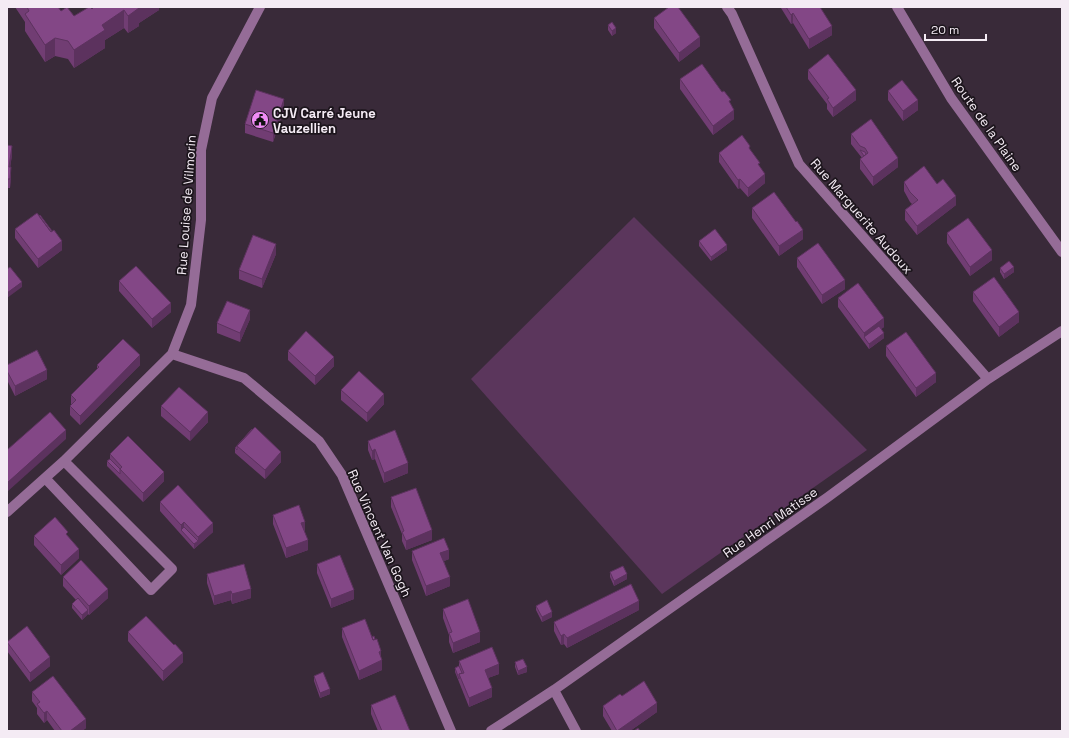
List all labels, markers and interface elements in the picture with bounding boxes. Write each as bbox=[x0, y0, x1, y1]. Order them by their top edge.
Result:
scale bar bbox=[925, 16, 986, 42]
text: 20 m bbox=[931, 22, 959, 38]
street label: Route de la Plaine bbox=[948, 74, 1026, 175]
place label: CJV Carré Jeune Vauzellien bbox=[273, 105, 376, 137]
public building icon: CJV Carré Jeune Vauzellien bbox=[250, 110, 270, 130]
street label: Rue Louise de Vilmorin bbox=[173, 134, 200, 276]
street label: Rue Marguerite Audoux bbox=[807, 155, 917, 278]
street label: Rue Vincent Van Gogh bbox=[344, 467, 415, 600]
street label: Rue Henri Matisse bbox=[720, 483, 821, 561]

